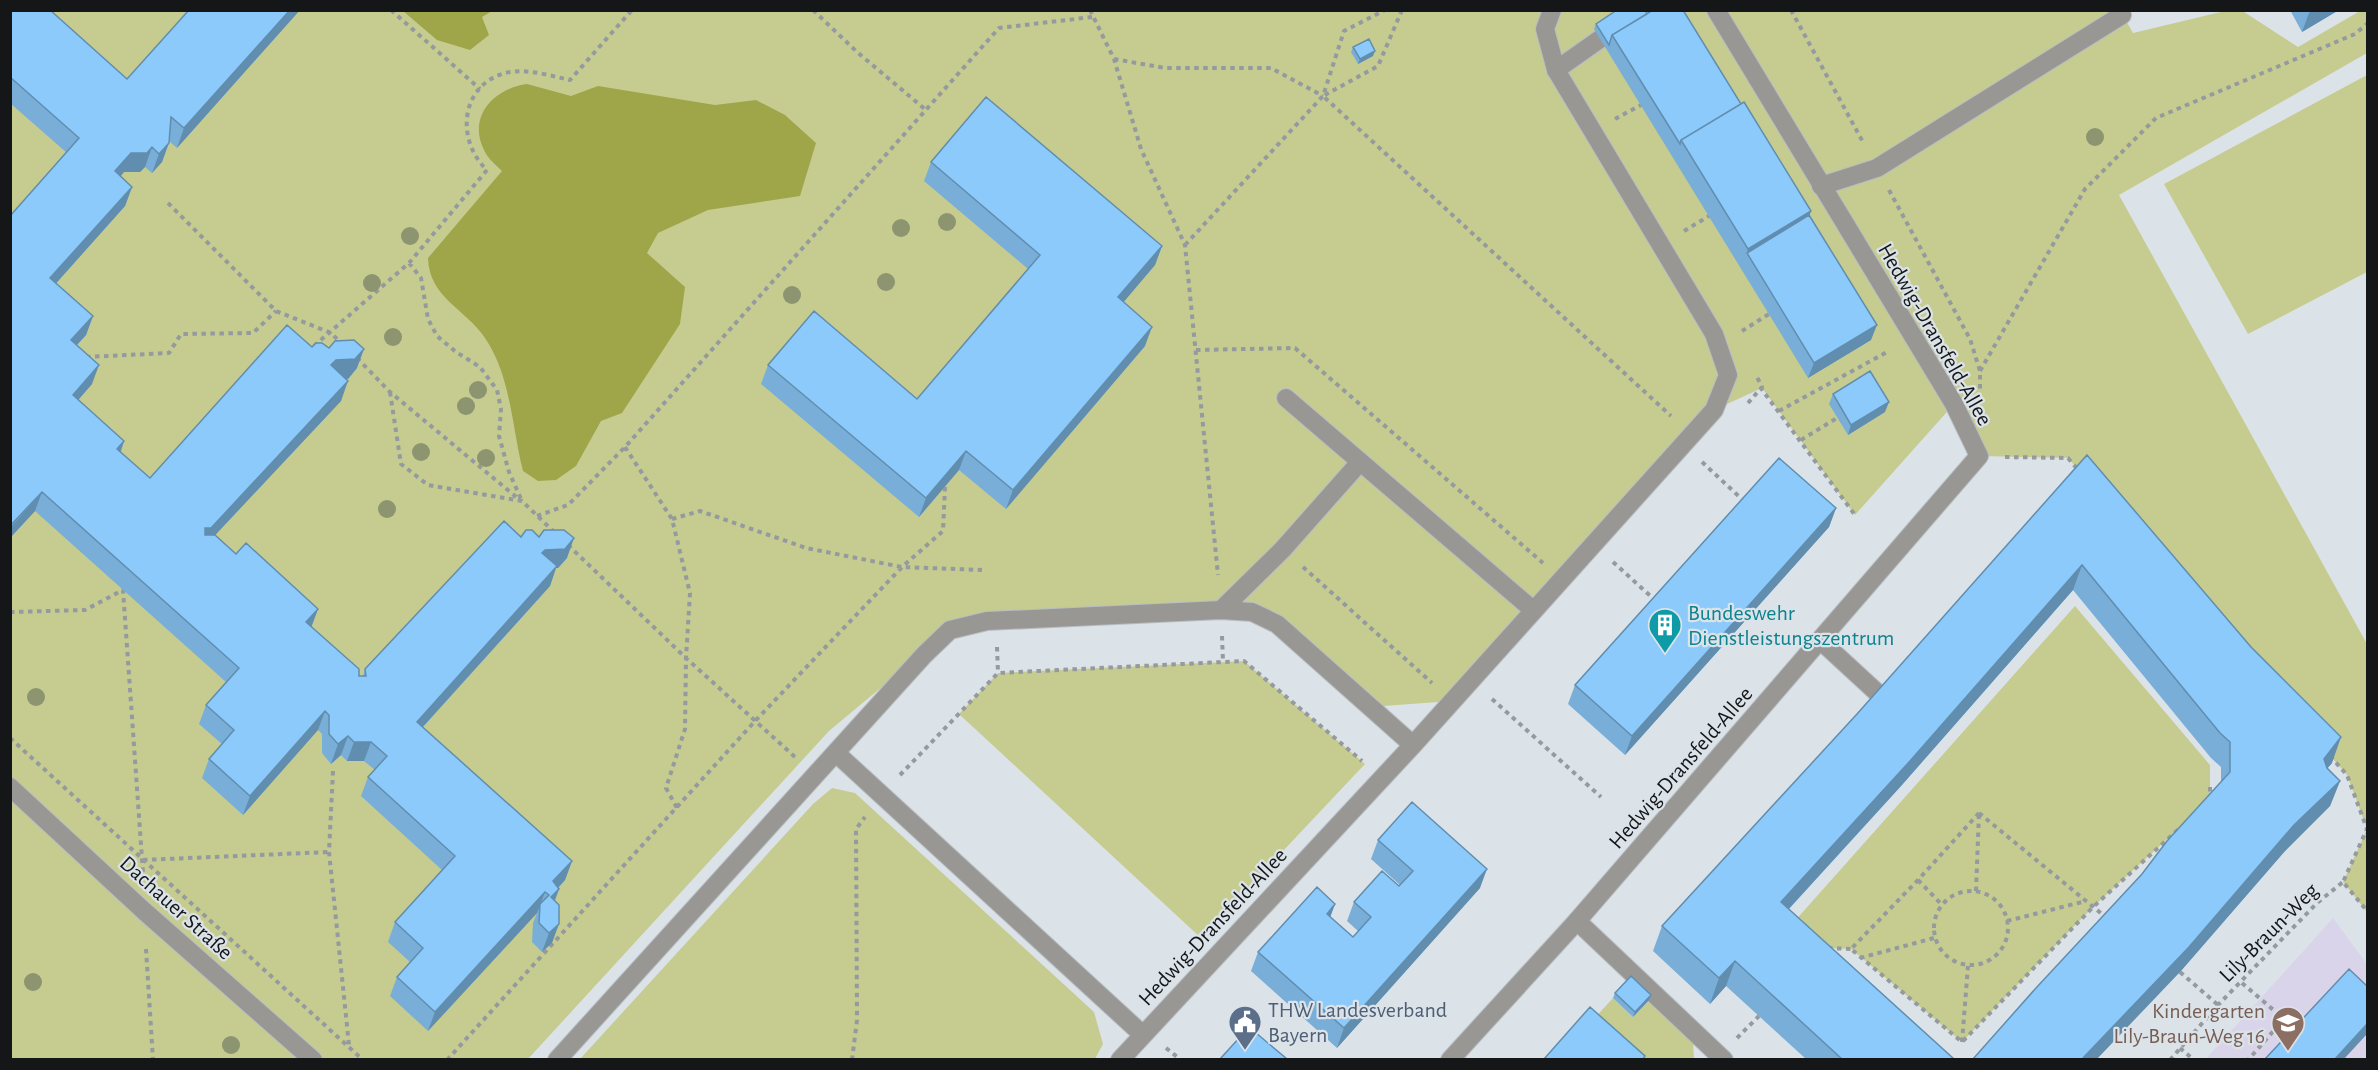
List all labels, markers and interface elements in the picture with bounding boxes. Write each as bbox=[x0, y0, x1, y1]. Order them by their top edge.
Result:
street label: Hedwig-Dransfeld-Allee bbox=[1874, 240, 1996, 429]
place label: Bundeswehr Dienstleistungszentrum bbox=[1688, 602, 1894, 649]
building icon: Bundeswehr Dienstleistungszentrum bbox=[1647, 607, 1683, 654]
street label: Hedwig-Dransfeld-Allee bbox=[1605, 683, 1757, 853]
street label: Hedwig-Dransfeld-Allee bbox=[1134, 844, 1291, 1010]
street label: Dachauer Straße bbox=[116, 852, 237, 964]
street label: Lily-Braun-Weg bbox=[2215, 879, 2323, 986]
place label: THW Landesverband Bayern bbox=[1268, 999, 1447, 1046]
place label: Kindergarten Lily-Braun-Weg 16 bbox=[2113, 1000, 2265, 1047]
public building icon: THW Landesverband Bayern bbox=[1227, 1004, 1263, 1051]
school or university icon: Kindergarten Lily-Braun-Weg 16 bbox=[2270, 1005, 2306, 1052]

